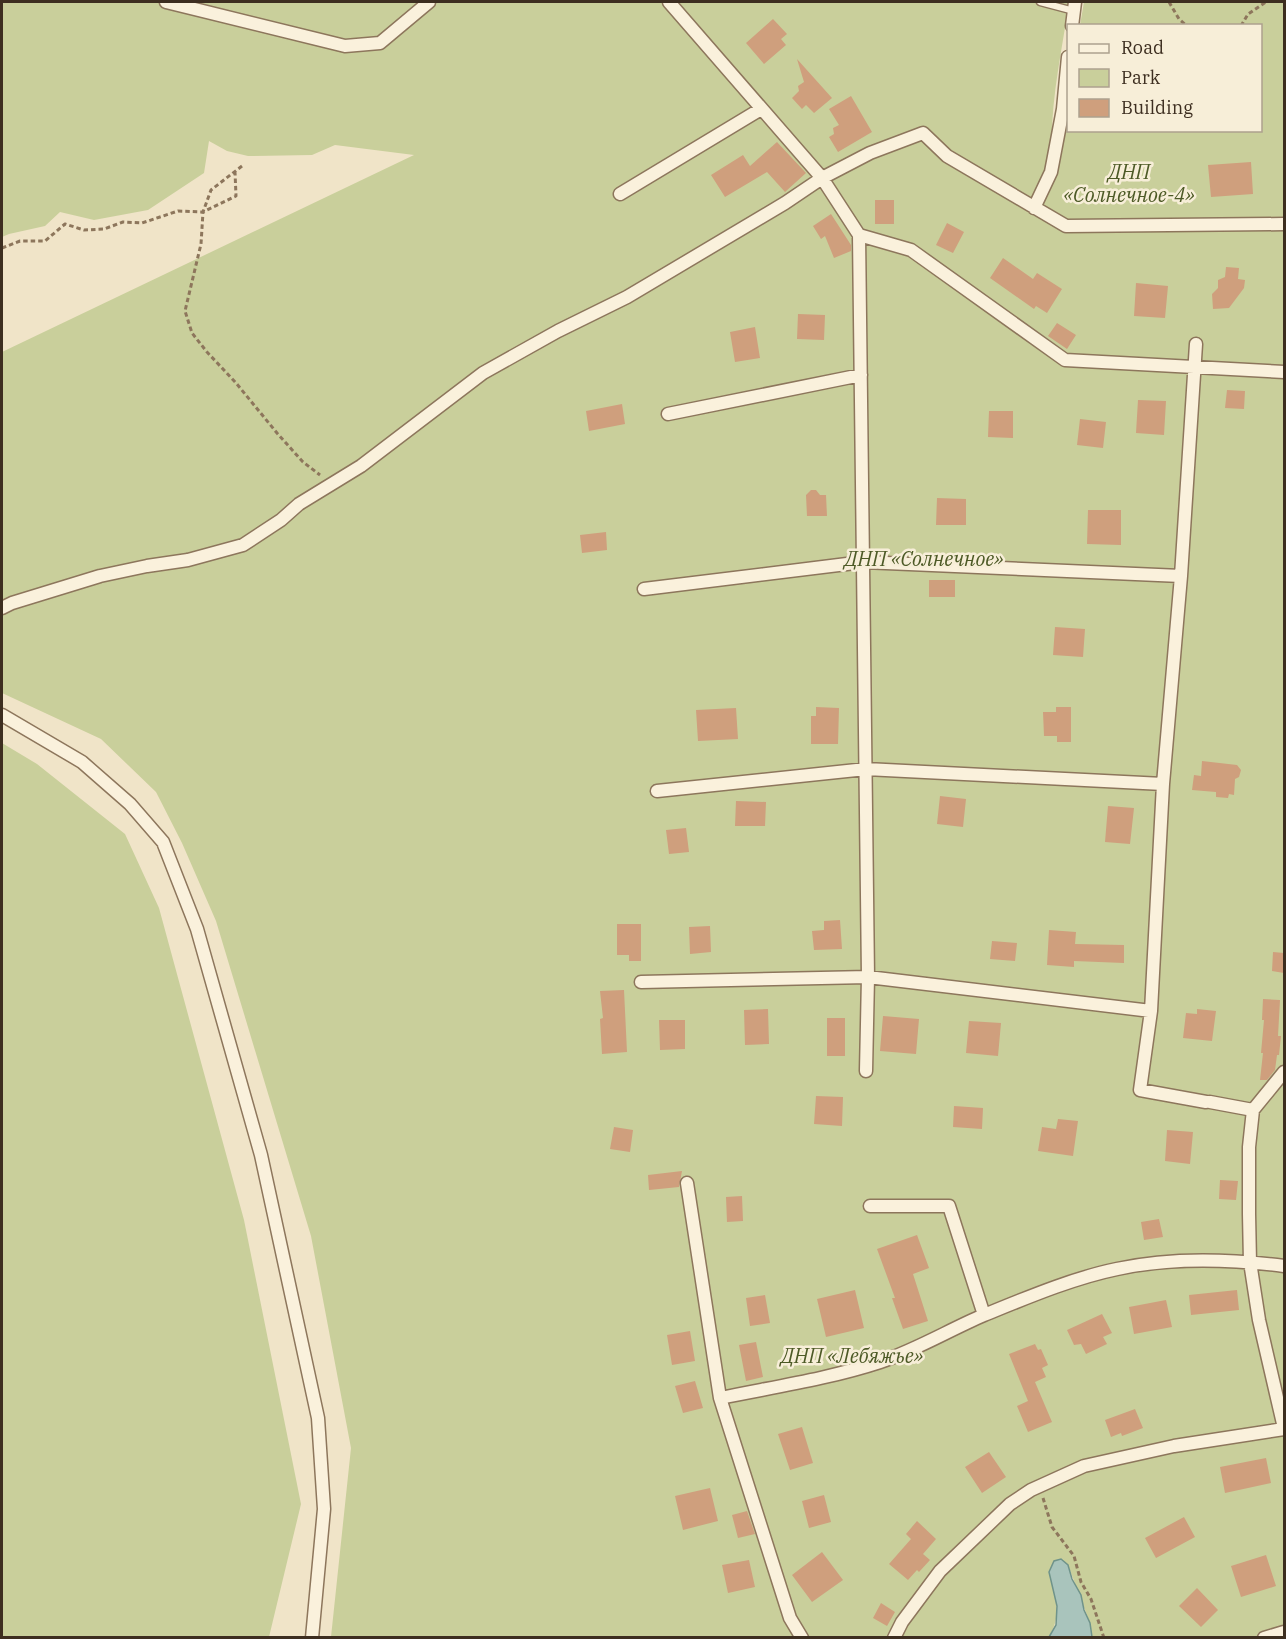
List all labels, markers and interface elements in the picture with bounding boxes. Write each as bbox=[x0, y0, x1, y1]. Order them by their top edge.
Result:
legend bbox=[1067, 24, 1262, 132]
text: Road bbox=[1121, 36, 1164, 59]
text: Park bbox=[1121, 66, 1161, 89]
text: Building bbox=[1121, 96, 1193, 119]
park label: ДНП «Солнечное-4» bbox=[1063, 158, 1195, 208]
park label: ДНП «Солнечное» bbox=[842, 545, 1004, 572]
park label: ДНП «Лебяжье» bbox=[779, 1342, 923, 1369]

